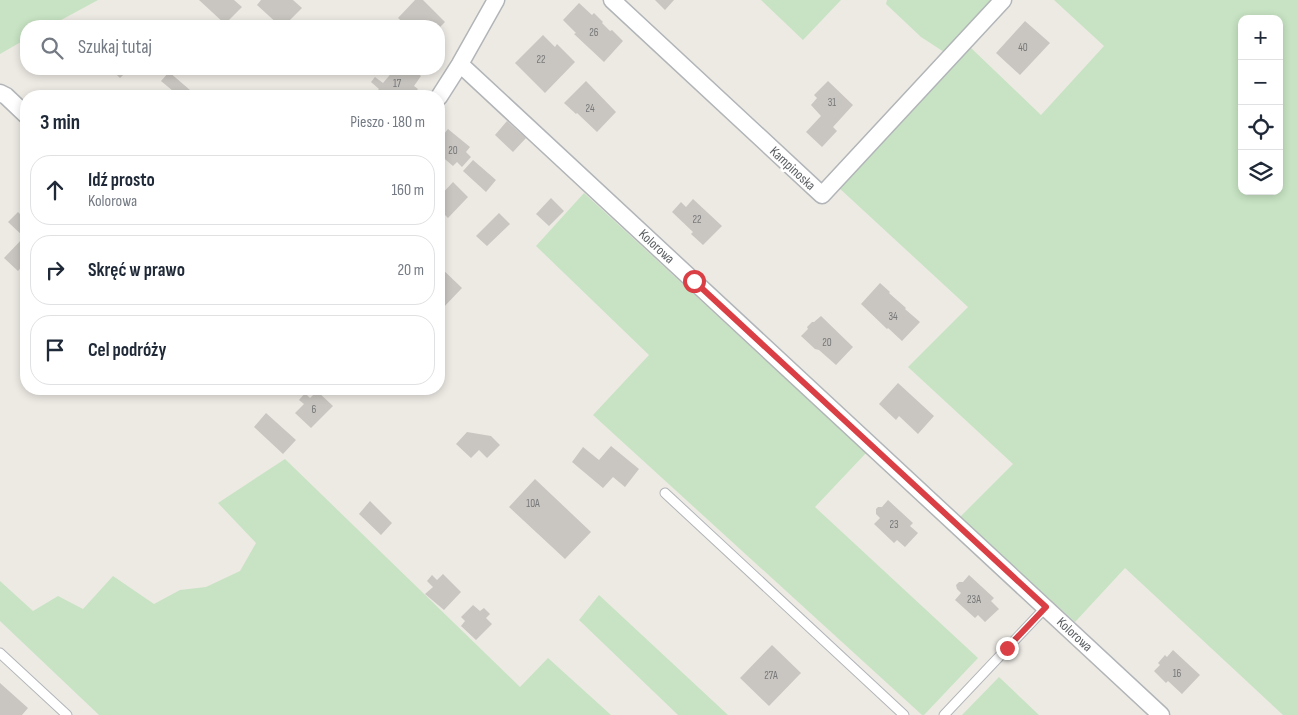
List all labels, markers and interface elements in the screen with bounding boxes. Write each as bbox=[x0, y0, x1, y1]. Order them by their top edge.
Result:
map controls bbox=[1238, 15, 1283, 195]
button: + bbox=[1238, 15, 1283, 60]
search box bbox=[20, 20, 445, 75]
house number: 26 bbox=[589, 26, 599, 39]
icon: search bbox=[38, 34, 66, 62]
text: Szukaj tutaj bbox=[78, 36, 152, 59]
house number: 40 bbox=[1018, 41, 1028, 54]
house number: 22 bbox=[536, 53, 546, 66]
button: − bbox=[1238, 60, 1283, 105]
house number: 17 bbox=[393, 77, 402, 90]
house number: 31 bbox=[828, 96, 836, 109]
house number: 24 bbox=[585, 102, 595, 115]
button: locate bbox=[1238, 105, 1283, 150]
text: 3 min bbox=[40, 110, 80, 135]
text: Pieszo · 180 m bbox=[350, 113, 425, 132]
street label: Kampinoska bbox=[766, 143, 819, 194]
house number: 20 bbox=[448, 144, 458, 157]
button: layers bbox=[1238, 150, 1283, 195]
text: Idź prosto bbox=[88, 169, 155, 192]
icon: ahead bbox=[41, 176, 69, 204]
text: 160 m bbox=[391, 181, 424, 200]
text: Kolorowa bbox=[88, 192, 137, 211]
house number: 22 bbox=[692, 213, 702, 226]
street label: Kolorowa bbox=[635, 226, 678, 267]
icon: right bbox=[41, 256, 69, 284]
text: Skręć w prawo bbox=[88, 259, 185, 282]
text: 20 m bbox=[397, 261, 424, 280]
route start bbox=[683, 270, 706, 293]
house number: 34 bbox=[888, 310, 898, 323]
icon: arrive bbox=[41, 336, 69, 364]
house number: 20 bbox=[822, 336, 832, 349]
text: Cel podróży bbox=[88, 339, 166, 362]
house number: 6 bbox=[312, 403, 317, 416]
house number: 10A bbox=[526, 497, 540, 510]
house number: 23 bbox=[889, 518, 899, 531]
house number: 23A bbox=[967, 593, 981, 606]
street label: Kolorowa bbox=[1053, 614, 1096, 655]
route end bbox=[996, 637, 1019, 660]
house number: 16 bbox=[1173, 667, 1182, 680]
house number: 27A bbox=[764, 669, 778, 682]

